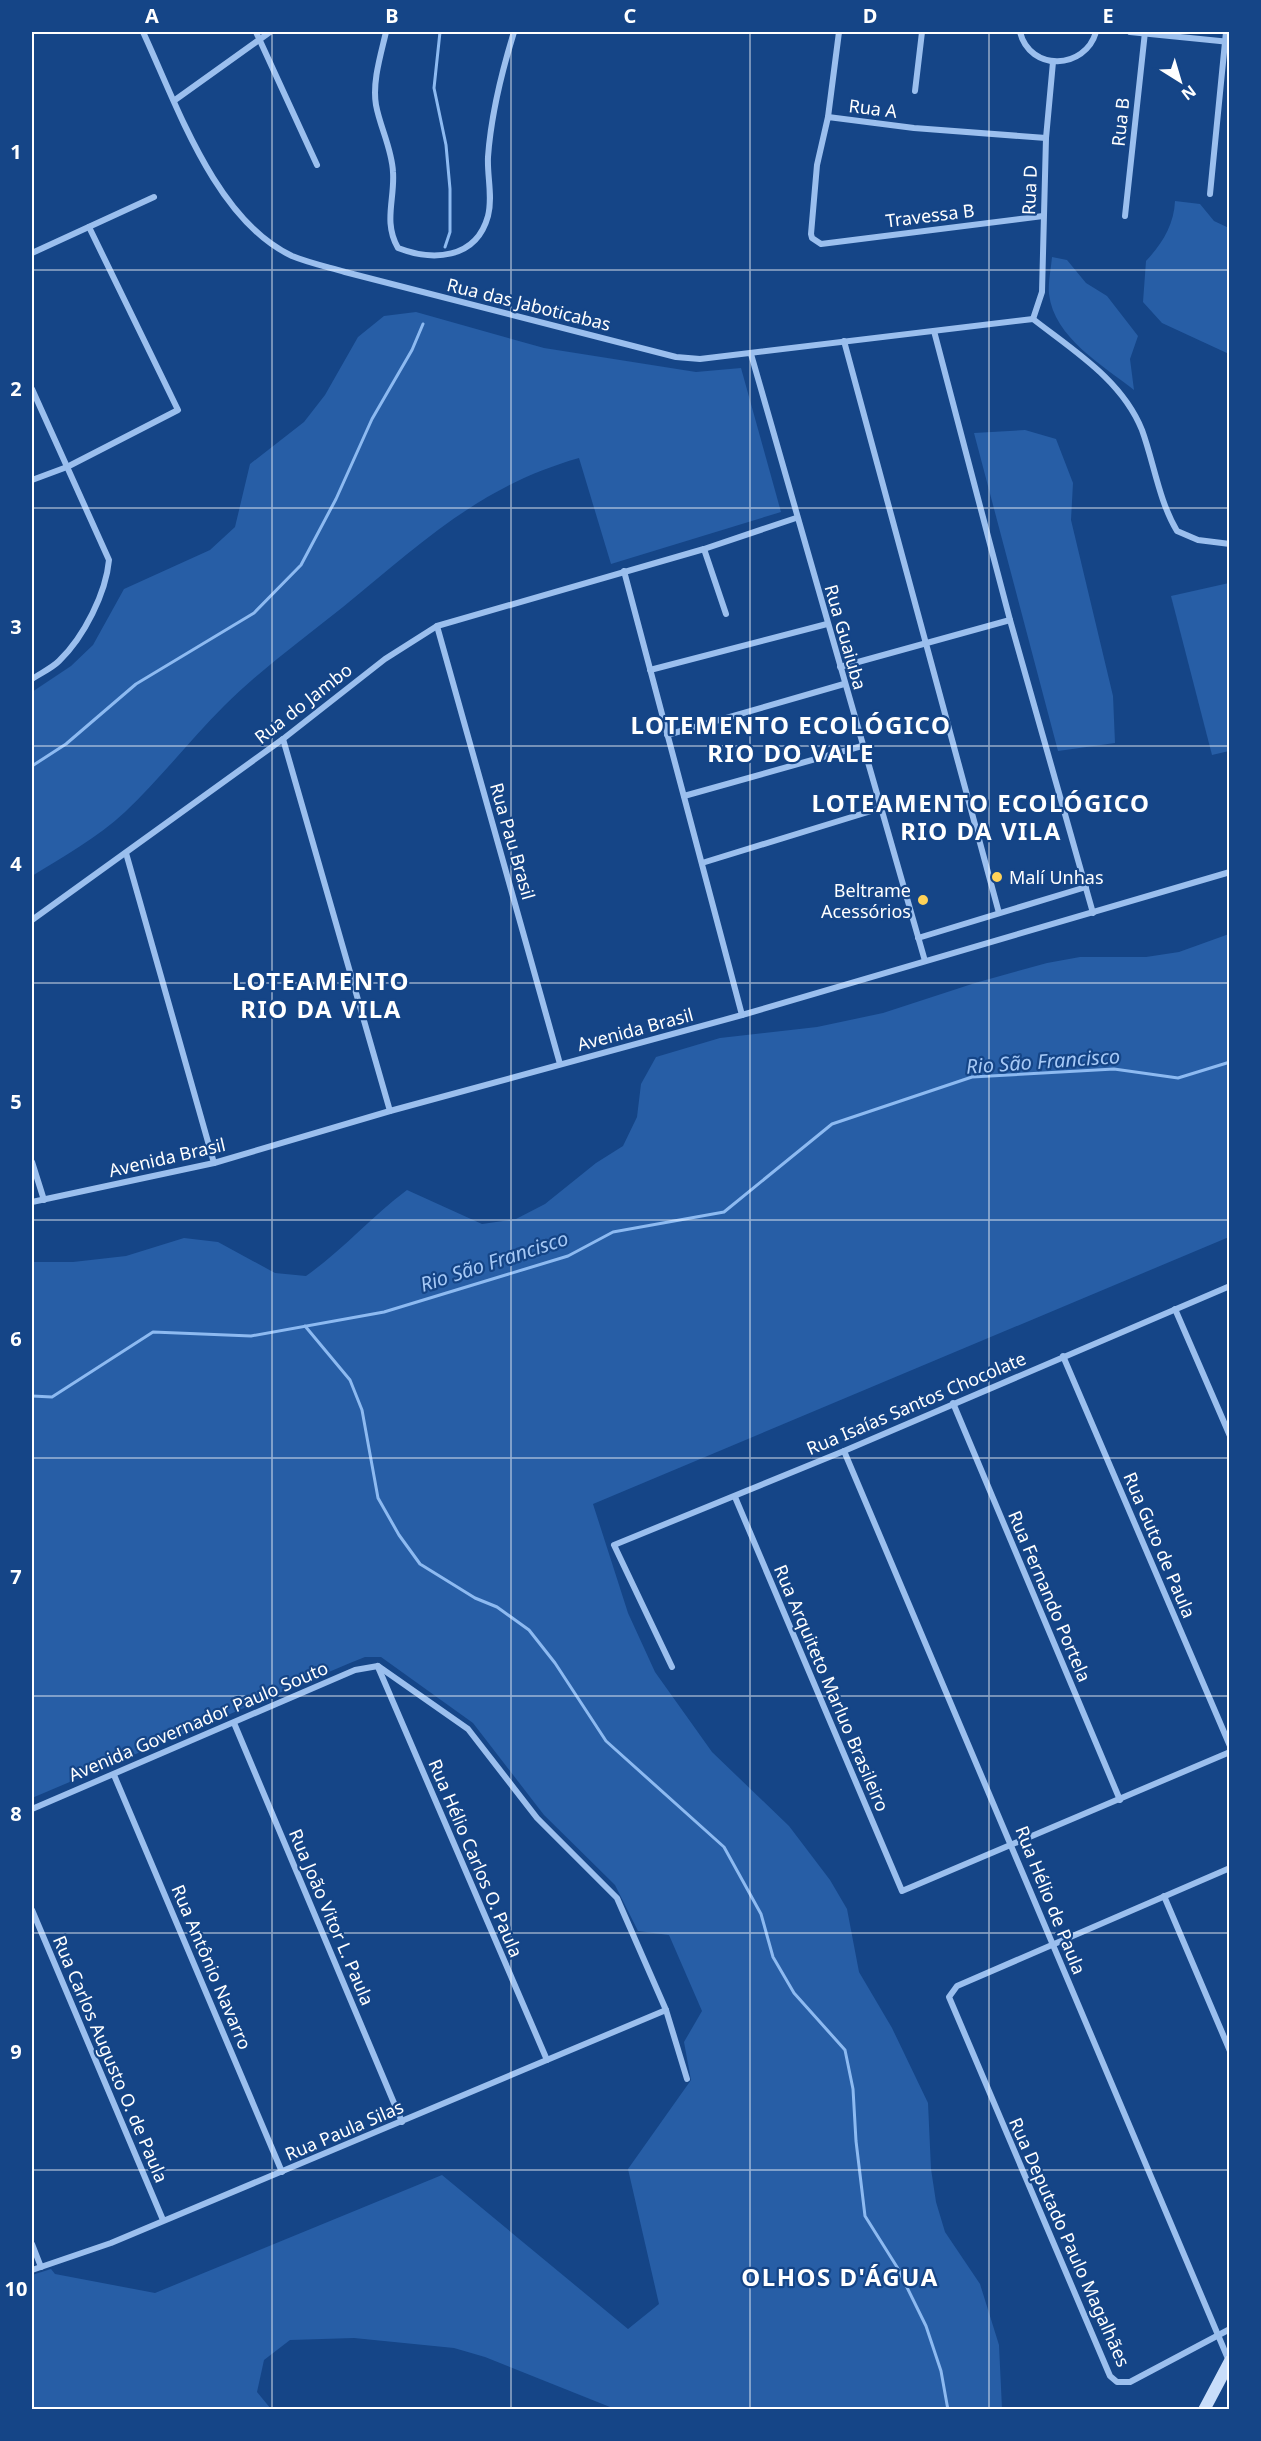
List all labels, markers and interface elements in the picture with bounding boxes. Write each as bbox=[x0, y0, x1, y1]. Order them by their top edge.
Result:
text: A bbox=[145, 2, 159, 29]
text: B bbox=[385, 2, 399, 29]
text: C bbox=[624, 2, 637, 29]
text: D bbox=[863, 2, 877, 29]
text: E bbox=[1102, 2, 1114, 29]
north arrow bbox=[1150, 51, 1210, 111]
text: N bbox=[1177, 80, 1201, 106]
street label: Rua A bbox=[847, 93, 899, 123]
street label: Rua B bbox=[1106, 96, 1134, 148]
text: 1 bbox=[10, 138, 22, 165]
street label: Rua D bbox=[1016, 164, 1042, 216]
street label: Travessa B bbox=[884, 198, 976, 232]
street label: Rua das Jaboticabas bbox=[444, 272, 614, 336]
text: 2 bbox=[10, 375, 22, 402]
street label: Rua Guaiuba bbox=[820, 582, 872, 692]
text: 3 bbox=[10, 613, 22, 640]
street label: Rua do Jambo bbox=[249, 657, 357, 749]
district label: LOTEMENTO ECOLÓGICO RIO DO VALE bbox=[630, 708, 952, 769]
street label: Rua Pau Brasil bbox=[485, 780, 541, 902]
district label: LOTEAMENTO ECOLÓGICO RIO DA VILA bbox=[811, 786, 1151, 847]
text: 4 bbox=[10, 850, 22, 877]
place label: Malí Unhas bbox=[1009, 865, 1104, 889]
marker: Malí Unhas bbox=[990, 870, 1004, 884]
place label: Beltrame Acessórios bbox=[821, 878, 911, 923]
marker: Beltrame Acessórios bbox=[916, 893, 930, 907]
district label: LOTEAMENTO RIO DA VILA bbox=[232, 964, 410, 1025]
street label: Avenida Brasil bbox=[574, 1002, 696, 1056]
water label: Rio São Francisco bbox=[965, 1042, 1121, 1080]
text: 5 bbox=[10, 1088, 22, 1115]
street label: Avenida Brasil bbox=[106, 1132, 228, 1182]
water label: Rio São Francisco bbox=[416, 1224, 572, 1298]
text: 6 bbox=[10, 1325, 22, 1352]
street label: Rua Isaías Santos Chocolate bbox=[803, 1346, 1029, 1460]
street label: Rua Guto de Paula bbox=[1118, 1468, 1202, 1622]
street label: Rua Fernando Portela bbox=[1003, 1507, 1097, 1685]
street label: Rua Arquiteto Marluo Brasileiro bbox=[769, 1561, 895, 1815]
text: 7 bbox=[10, 1563, 22, 1590]
street label: Avenida Governador Paulo Souto bbox=[65, 1655, 331, 1787]
street label: Rua Hélio Carlos O. Paula bbox=[423, 1755, 529, 1961]
text: 8 bbox=[10, 1800, 22, 1827]
street label: Rua Hélio de Paula bbox=[1010, 1822, 1092, 1978]
street label: Rua João Vitor L. Paula bbox=[284, 1825, 380, 2009]
street label: Rua Antônio Navarro bbox=[166, 1881, 258, 2053]
street label: Rua Carlos Augusto O. de Paula bbox=[48, 1932, 174, 2186]
text: 9 bbox=[10, 2038, 22, 2065]
street label: Rua Paula Silas bbox=[281, 2094, 407, 2166]
street label: Rua Deputado Paulo Magalhães bbox=[1004, 2114, 1136, 2370]
district label: OLHOS D'ÁGUA bbox=[741, 2260, 939, 2293]
text: 10 bbox=[5, 2275, 27, 2302]

